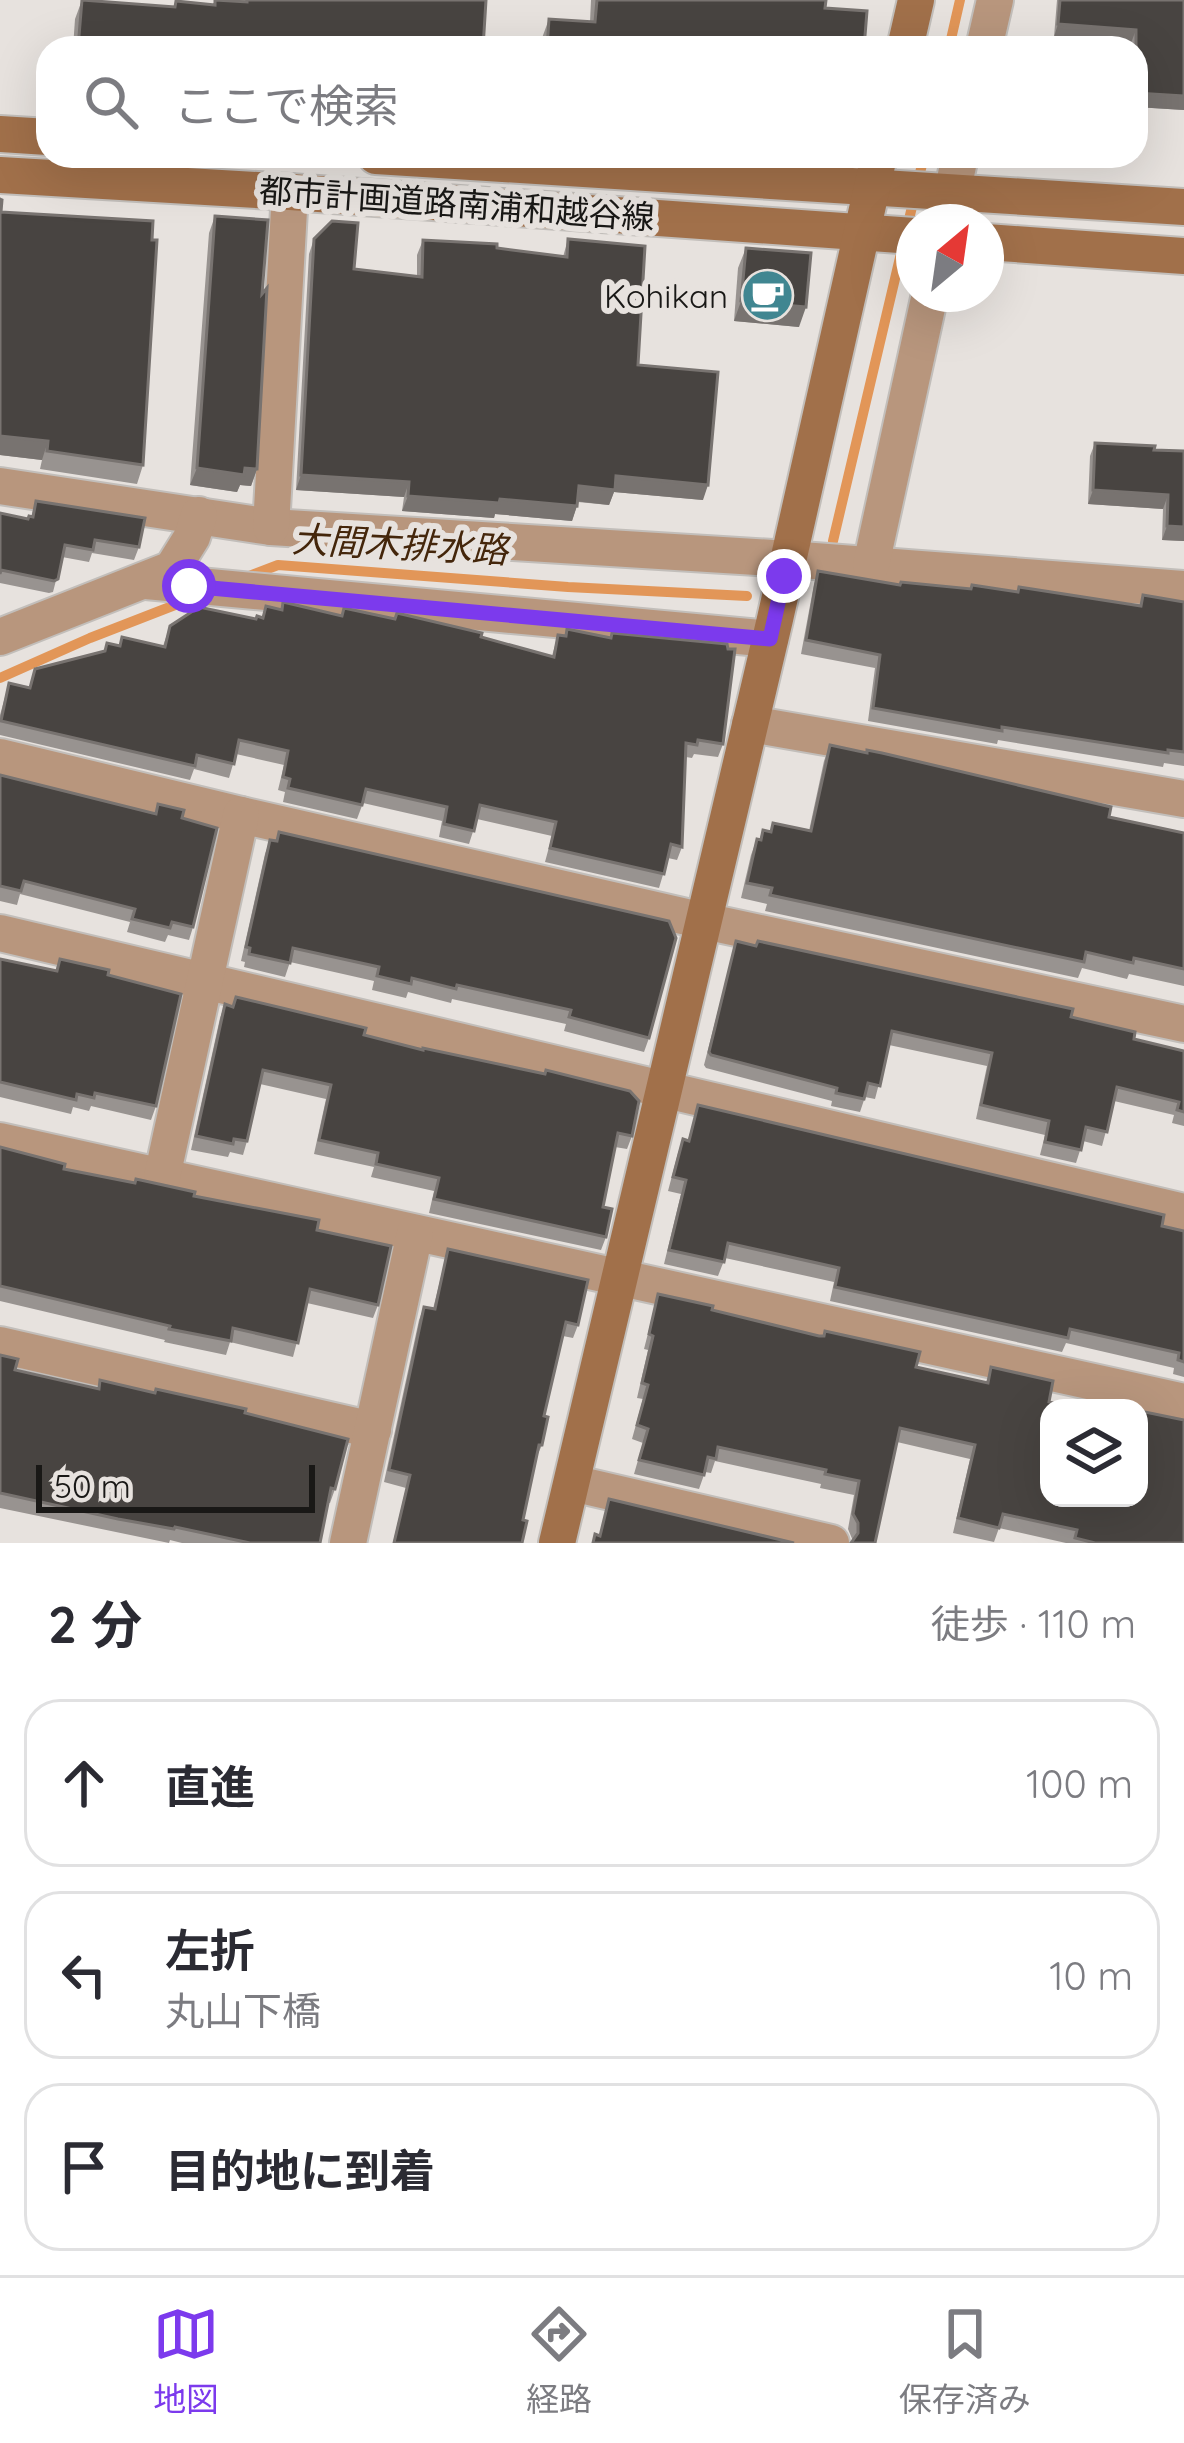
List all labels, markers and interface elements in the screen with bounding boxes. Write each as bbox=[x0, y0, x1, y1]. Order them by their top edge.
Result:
search box bbox=[36, 36, 1148, 168]
icon: search bbox=[78, 69, 144, 135]
text: ここで検索 bbox=[174, 77, 399, 133]
street label: 都市計画道路南浦和越谷線 bbox=[258, 169, 656, 237]
north arrow bbox=[896, 204, 1004, 312]
cafe icon: Kohikan bbox=[739, 267, 795, 323]
place label: Kohikan bbox=[604, 275, 728, 316]
water label: 大間木排水路 bbox=[291, 516, 512, 572]
route end bbox=[757, 549, 811, 603]
route start bbox=[162, 559, 216, 613]
map controls bbox=[1040, 1399, 1148, 1507]
button: layers bbox=[1040, 1399, 1148, 1507]
scale bar bbox=[36, 1459, 315, 1512]
text: 50 m bbox=[54, 1465, 131, 1506]
text: 2 分 bbox=[48, 1592, 142, 1656]
text: 徒歩 · 110 m bbox=[931, 1599, 1136, 1648]
icon: ahead bbox=[51, 1750, 117, 1816]
text: 直進 bbox=[165, 1758, 255, 1814]
text: 100 m bbox=[1026, 1759, 1133, 1808]
text: 左折 bbox=[165, 1922, 255, 1978]
icon: left bbox=[51, 1942, 117, 2008]
text: 10 m bbox=[1049, 1951, 1133, 2000]
text: 丸山下橋 bbox=[165, 1986, 321, 2035]
icon: arrive bbox=[51, 2134, 117, 2200]
text: 目的地に到着 bbox=[165, 2142, 435, 2198]
tab: 地図 bbox=[153, 2301, 219, 2421]
tab: 経路 bbox=[526, 2301, 592, 2421]
tab: 保存済み bbox=[899, 2301, 1031, 2421]

